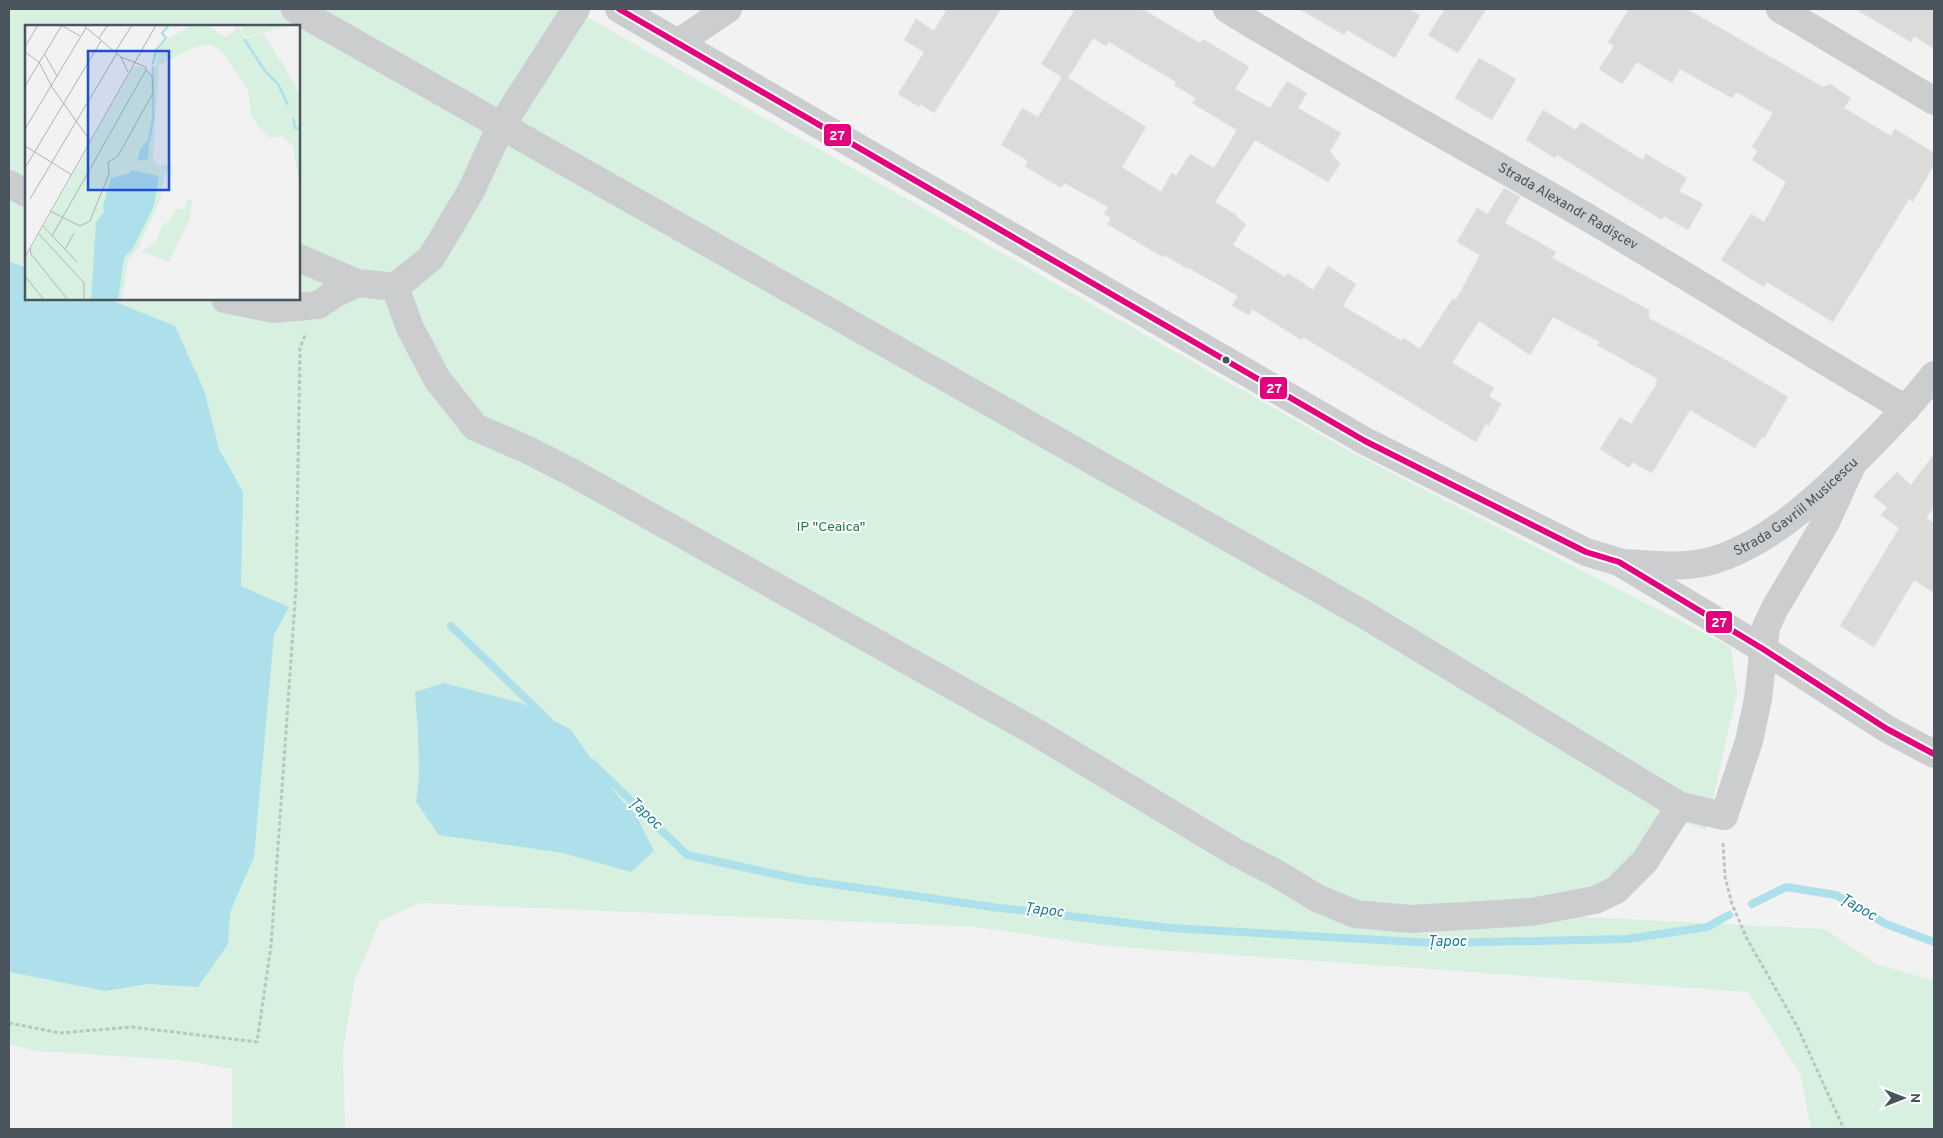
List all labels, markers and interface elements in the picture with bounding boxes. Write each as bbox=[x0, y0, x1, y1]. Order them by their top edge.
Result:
inset map bbox=[25, 25, 300, 300]
line badge: 27 bbox=[823, 123, 852, 147]
text: 27 bbox=[829, 128, 845, 145]
street label: Strada Alexandr Radișcev bbox=[1495, 159, 1641, 254]
unlabelled marker bbox=[1221, 355, 1231, 365]
line badge: 27 bbox=[1259, 376, 1288, 400]
text: 27 bbox=[1266, 381, 1282, 398]
street label: Strada Gavriil Musicescu bbox=[1731, 454, 1862, 560]
park label: IP "Ceaica" bbox=[796, 519, 866, 536]
line badge: 27 bbox=[1705, 610, 1733, 634]
text: 27 bbox=[1711, 615, 1727, 632]
water label: Țapoc bbox=[624, 794, 666, 835]
water label: Țapoc bbox=[1836, 890, 1880, 926]
water label: Țapoc bbox=[1024, 899, 1065, 923]
water label: Țapoc bbox=[1428, 933, 1467, 952]
north arrow bbox=[1878, 1073, 1928, 1123]
text: N bbox=[1906, 1093, 1923, 1103]

